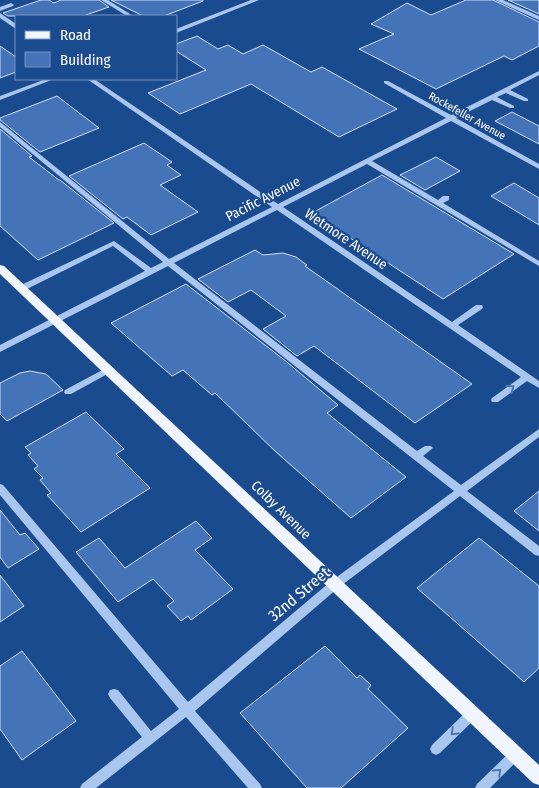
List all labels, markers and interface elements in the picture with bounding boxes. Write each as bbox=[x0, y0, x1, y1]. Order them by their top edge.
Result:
legend bbox=[15, 15, 178, 80]
text: Road bbox=[60, 26, 91, 44]
text: Building bbox=[60, 51, 111, 69]
street label: Rockefeller Avenue bbox=[426, 89, 508, 143]
street label: Pacific Avenue bbox=[223, 173, 303, 225]
street label: Wetmore Avenue bbox=[301, 205, 391, 273]
one-way arrow bbox=[505, 385, 515, 394]
street label: Colby Avenue bbox=[247, 477, 315, 543]
street label: 32nd Street bbox=[264, 562, 334, 625]
one-way arrow bbox=[451, 726, 460, 735]
one-way arrow bbox=[493, 768, 502, 777]

